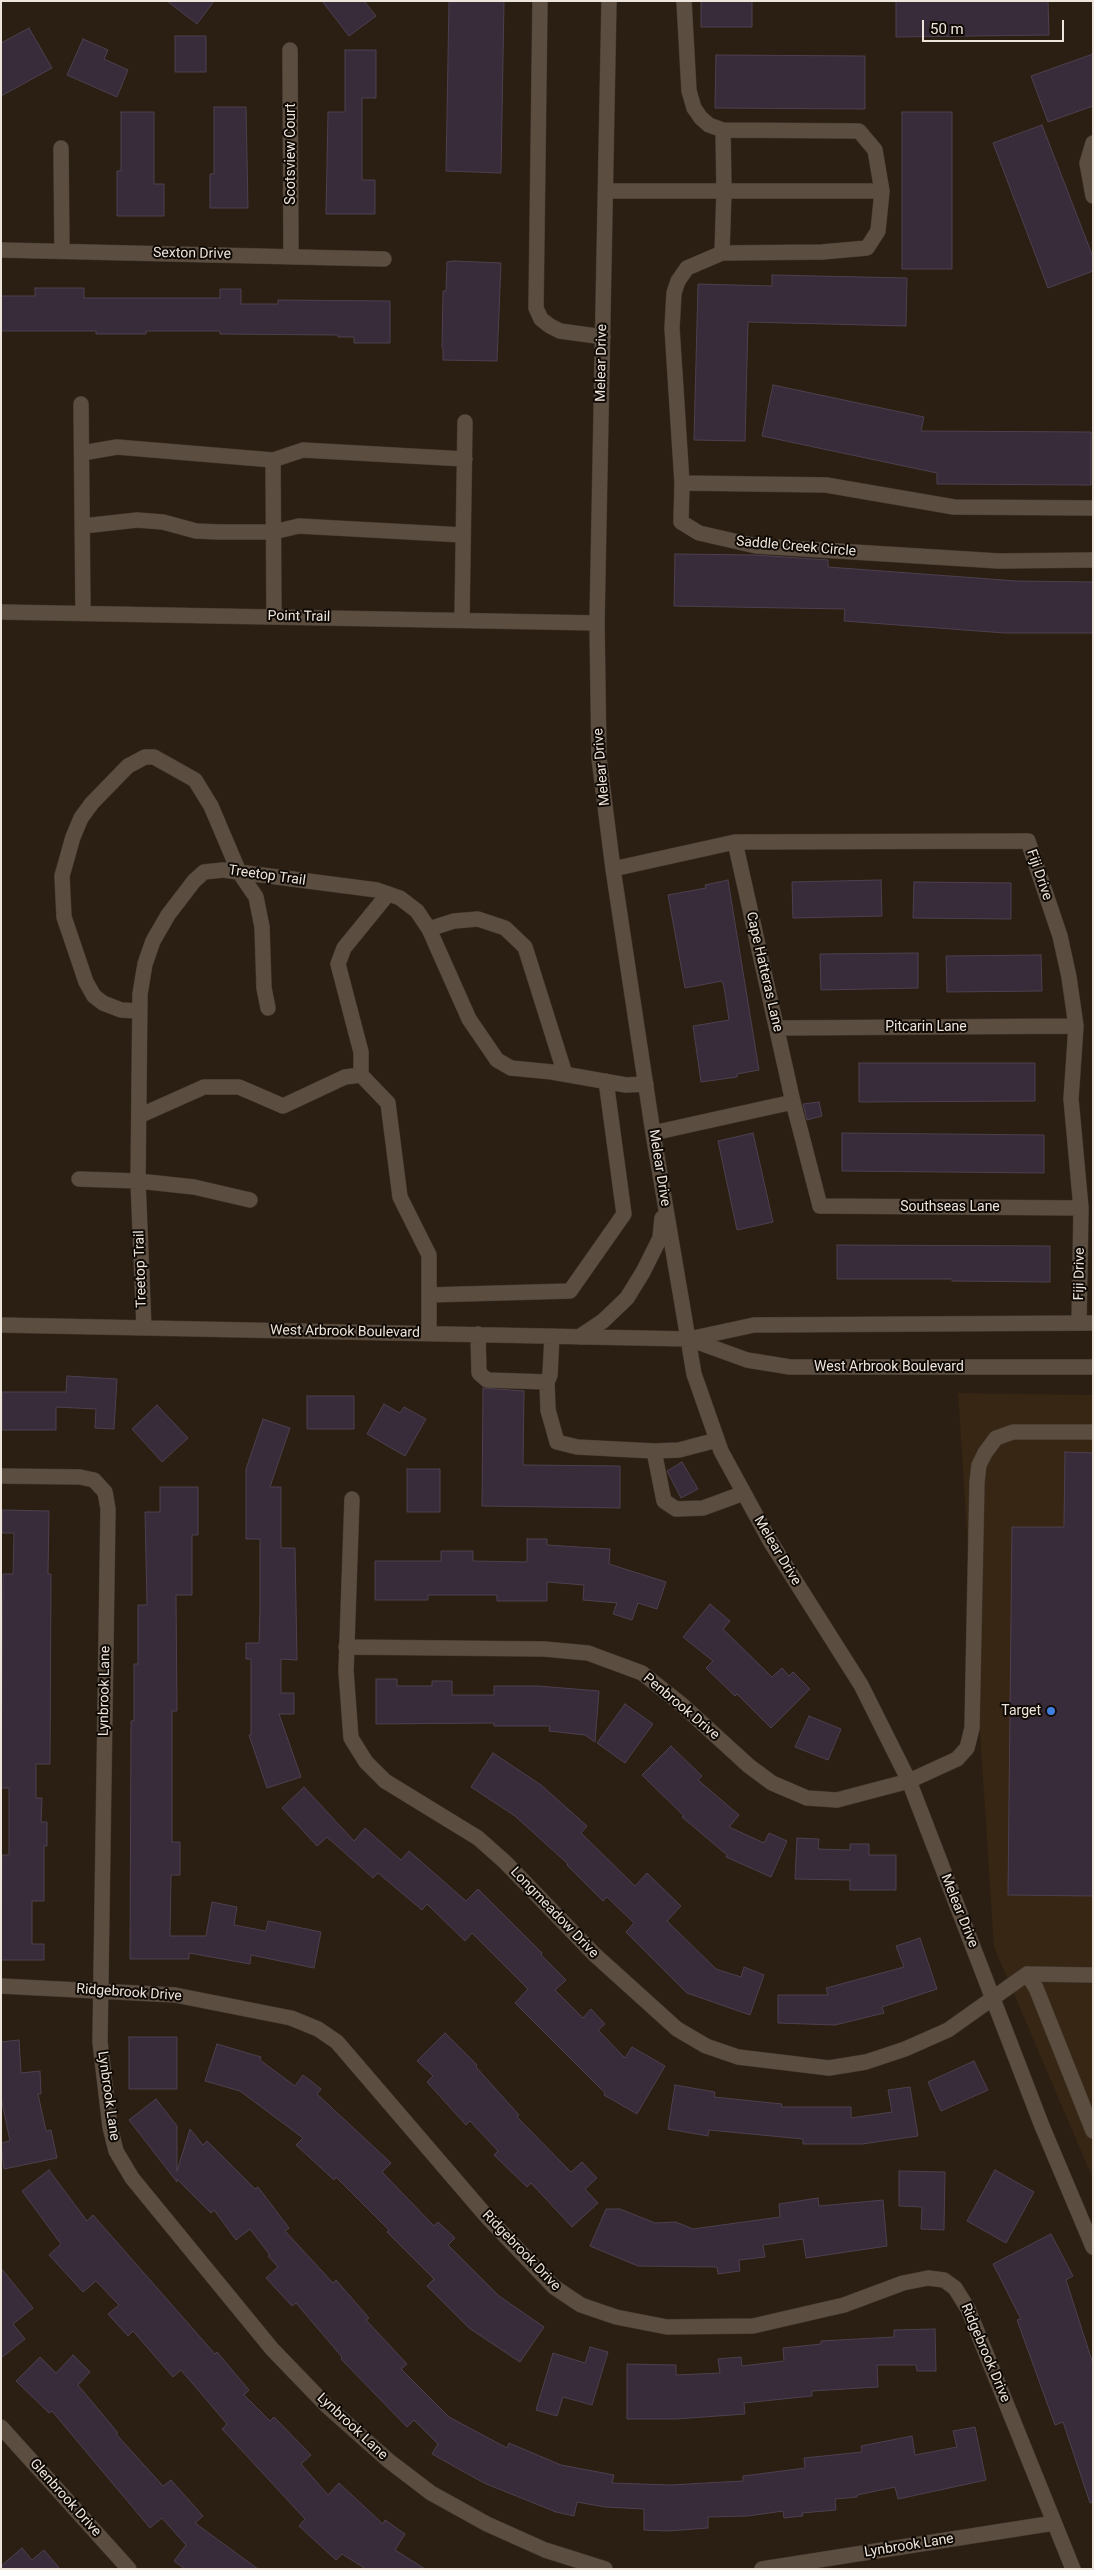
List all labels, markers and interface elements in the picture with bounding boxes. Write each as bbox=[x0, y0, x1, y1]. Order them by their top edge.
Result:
scale bar bbox=[924, 10, 1066, 42]
text: 50 m bbox=[930, 20, 964, 38]
street label: Scotsview Court bbox=[283, 103, 299, 205]
street label: Sexton Drive bbox=[153, 245, 231, 263]
street label: Melear Drive bbox=[593, 324, 611, 402]
street label: Saddle Creek Circle bbox=[735, 533, 857, 561]
street label: Point Trail bbox=[268, 608, 330, 626]
street label: Melear Drive bbox=[590, 728, 614, 806]
street label: Fiji Drive bbox=[1022, 847, 1056, 903]
street label: Treetop Trail bbox=[227, 862, 307, 890]
street label: Cape Hatteras Lane bbox=[742, 910, 786, 1034]
street label: Pitcarin Lane bbox=[885, 1019, 967, 1035]
street label: Melear Drive bbox=[645, 1128, 673, 1208]
street label: Southseas Lane bbox=[900, 1199, 1000, 1215]
street label: Treetop Trail bbox=[131, 1230, 151, 1308]
street label: Fiji Drive bbox=[1071, 1247, 1089, 1301]
street label: West Arbrook Boulevard bbox=[270, 1322, 420, 1342]
street label: West Arbrook Boulevard bbox=[814, 1359, 964, 1375]
street label: Melear Drive bbox=[750, 1513, 804, 1589]
street label: Lynbrook Lane bbox=[96, 1646, 114, 1736]
street label: Penbrook Drive bbox=[639, 1670, 723, 1744]
place label: Target bbox=[1001, 1703, 1041, 1719]
marker: Target bbox=[1045, 1705, 1057, 1717]
street label: Longmeadow Drive bbox=[506, 1864, 602, 1962]
street label: Melear Drive bbox=[937, 1872, 981, 1950]
street label: Ridgebrook Drive bbox=[76, 1981, 182, 2005]
street label: Lynbrook Lane bbox=[93, 2050, 123, 2142]
street label: Ridgebrook Drive bbox=[478, 2207, 564, 2295]
street label: Ridgebrook Drive bbox=[957, 2301, 1013, 2405]
street label: Lynbrook Lane bbox=[313, 2390, 391, 2464]
street label: Glenbrook Drive bbox=[26, 2456, 104, 2540]
street label: Lynbrook Lane bbox=[863, 2531, 955, 2561]

